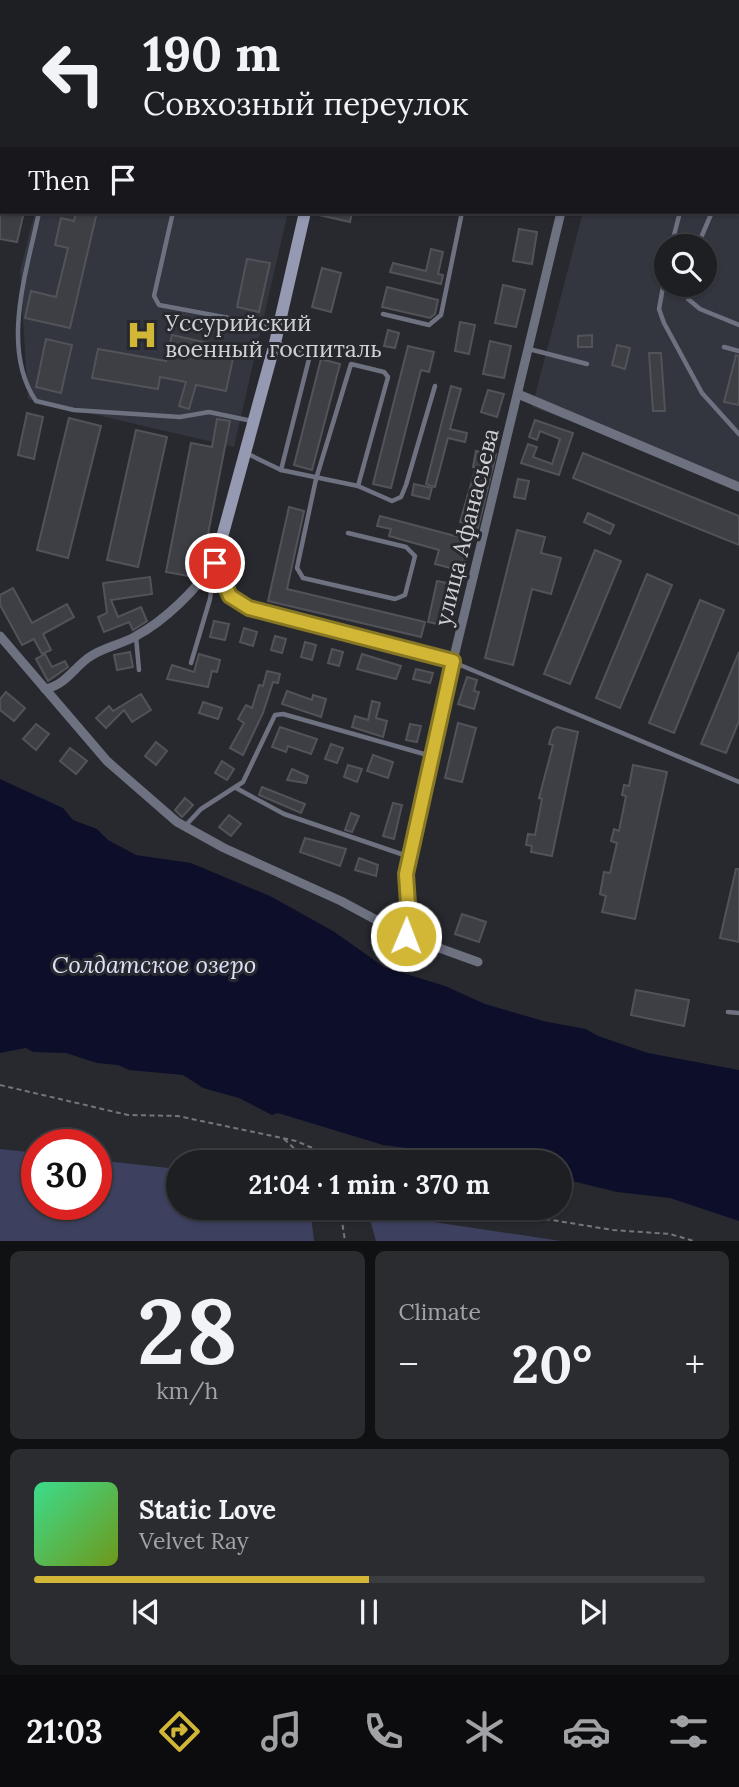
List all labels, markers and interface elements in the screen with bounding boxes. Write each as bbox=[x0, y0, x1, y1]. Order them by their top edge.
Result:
text: 190 m bbox=[143, 22, 280, 84]
icon: left bbox=[28, 28, 119, 119]
text: Совхозный переулок bbox=[143, 83, 468, 124]
icon: arrive bbox=[104, 161, 142, 199]
text: Then bbox=[28, 164, 90, 197]
map controls bbox=[654, 234, 717, 297]
button: search bbox=[654, 234, 717, 297]
place label: Уссурийский военный госпиталь bbox=[164, 308, 382, 363]
hospital icon: Уссурийский военный госпиталь bbox=[125, 318, 159, 352]
street label: улица Афанасьева bbox=[427, 425, 505, 629]
pin bbox=[185, 533, 245, 593]
icon: arrive bbox=[196, 544, 234, 582]
position arrow bbox=[369, 899, 443, 973]
water label: Солдатское озеро bbox=[52, 949, 256, 980]
speed limit sign: 30 bbox=[21, 1129, 112, 1220]
text: 21:04 · 1 min · 370 m bbox=[248, 1168, 490, 1201]
text: 28 bbox=[137, 1272, 238, 1389]
text: Climate bbox=[399, 1297, 481, 1326]
text: 20° bbox=[511, 1331, 592, 1397]
text: − bbox=[399, 1340, 419, 1388]
text: + bbox=[685, 1340, 705, 1388]
text: km/h bbox=[156, 1376, 218, 1405]
text: Static Love bbox=[139, 1493, 276, 1526]
text: Velvet Ray bbox=[139, 1526, 249, 1555]
icon: previous bbox=[127, 1593, 165, 1631]
icon: pause bbox=[350, 1593, 388, 1631]
icon: next bbox=[574, 1593, 612, 1631]
icon: directions bbox=[155, 1707, 204, 1756]
icon: music bbox=[257, 1707, 306, 1756]
icon: phone bbox=[359, 1707, 408, 1756]
icon: climate bbox=[460, 1707, 509, 1756]
icon: car bbox=[562, 1707, 611, 1756]
icon: filters bbox=[664, 1707, 713, 1756]
text: 21:03 bbox=[26, 1711, 103, 1752]

